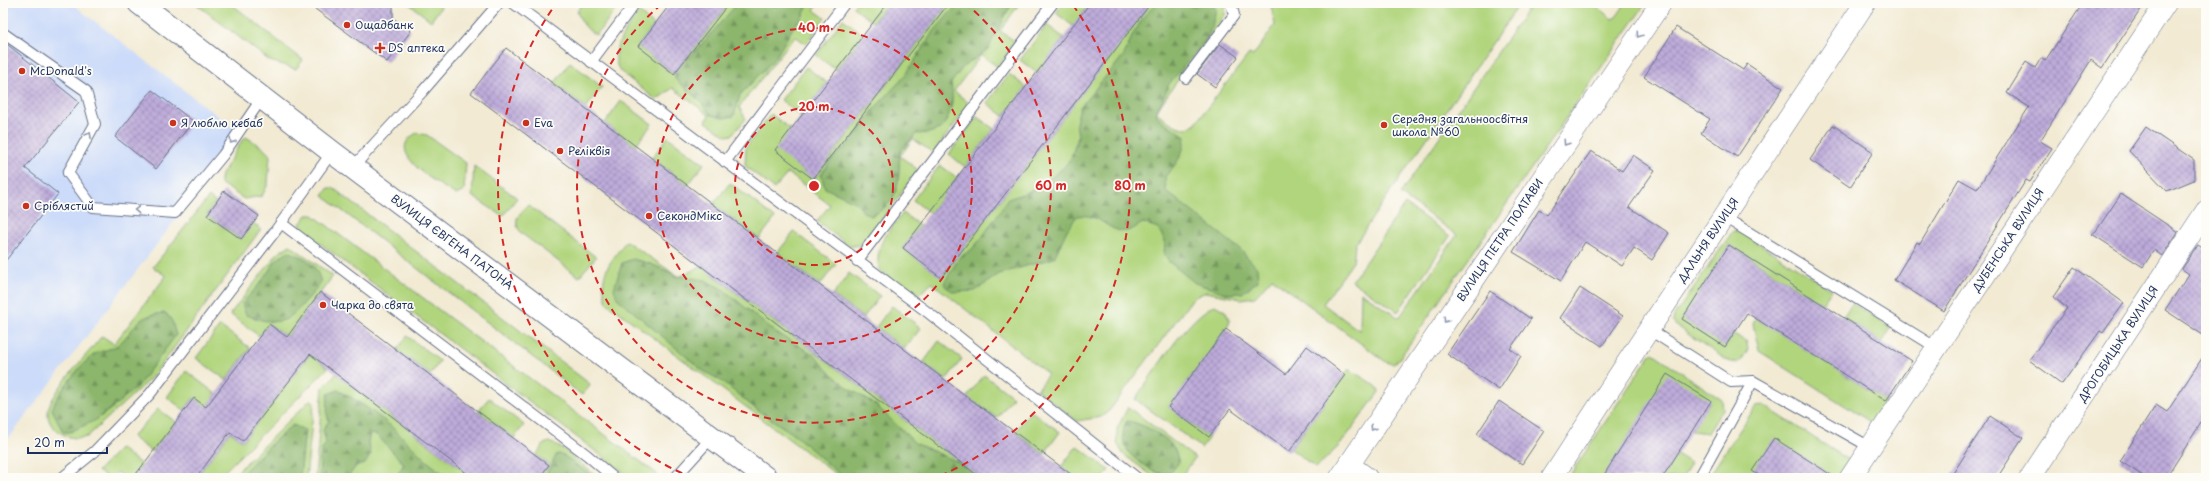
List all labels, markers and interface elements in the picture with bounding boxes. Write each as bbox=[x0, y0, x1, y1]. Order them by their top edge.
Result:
place label: Ощадбанк bbox=[355, 16, 414, 33]
text: 40 m bbox=[798, 18, 830, 36]
marker: Ощадбанк bbox=[342, 20, 352, 30]
one-way arrow bbox=[1636, 31, 1644, 38]
place label: DS аптека bbox=[388, 39, 445, 56]
marker: DS аптека bbox=[375, 43, 385, 53]
place label: McDonald's bbox=[30, 62, 92, 79]
marker: McDonald's bbox=[17, 66, 27, 76]
text: 20 m bbox=[798, 97, 830, 115]
place label: Середня загальноосвітня школа №60 bbox=[1392, 110, 1528, 140]
place label: Я люблю кебаб bbox=[181, 114, 263, 131]
place label: Eva bbox=[534, 114, 553, 131]
marker: Я люблю кебаб bbox=[168, 118, 178, 128]
marker: Eva bbox=[521, 118, 531, 128]
marker: Середня загальноосвітня школа №60 bbox=[1379, 120, 1389, 130]
one-way arrow bbox=[84, 132, 91, 139]
one-way arrow bbox=[230, 137, 237, 144]
one-way arrow bbox=[1563, 139, 1571, 146]
place label: Реліквія bbox=[568, 142, 611, 159]
marker: Реліквія bbox=[555, 146, 565, 156]
street label: ВУЛИЦЯ ПЕТРА ПОЛТАВИ bbox=[1452, 175, 1547, 304]
text: 60 m bbox=[1035, 176, 1067, 194]
text: 80 m bbox=[1114, 176, 1146, 194]
centre of rings bbox=[807, 179, 821, 193]
street label: ДУБЕНСЬКА ВУЛИЦЯ bbox=[1967, 185, 2047, 296]
street label: ВУЛИЦЯ ЄВГЕНА ПАТОНА bbox=[388, 190, 517, 294]
street label: ДАЛЬНЯ ВУЛИЦЯ bbox=[1672, 194, 1742, 286]
place label: Сріблястий bbox=[34, 197, 94, 214]
marker: Сріблястий bbox=[21, 201, 31, 211]
one-way arrow bbox=[134, 206, 140, 215]
place label: СекондМікс bbox=[657, 207, 722, 224]
marker: СекондМікс bbox=[644, 211, 654, 221]
street label: ДРОГОБИЦЬКА ВУЛИЦЯ bbox=[2073, 282, 2162, 406]
place label: Чарка до свята bbox=[331, 296, 414, 313]
marker: Чарка до свята bbox=[318, 300, 328, 310]
one-way arrow bbox=[1443, 316, 1451, 323]
one-way arrow bbox=[1371, 423, 1378, 430]
scale bar bbox=[28, 429, 107, 455]
text: 20 m bbox=[34, 433, 65, 451]

